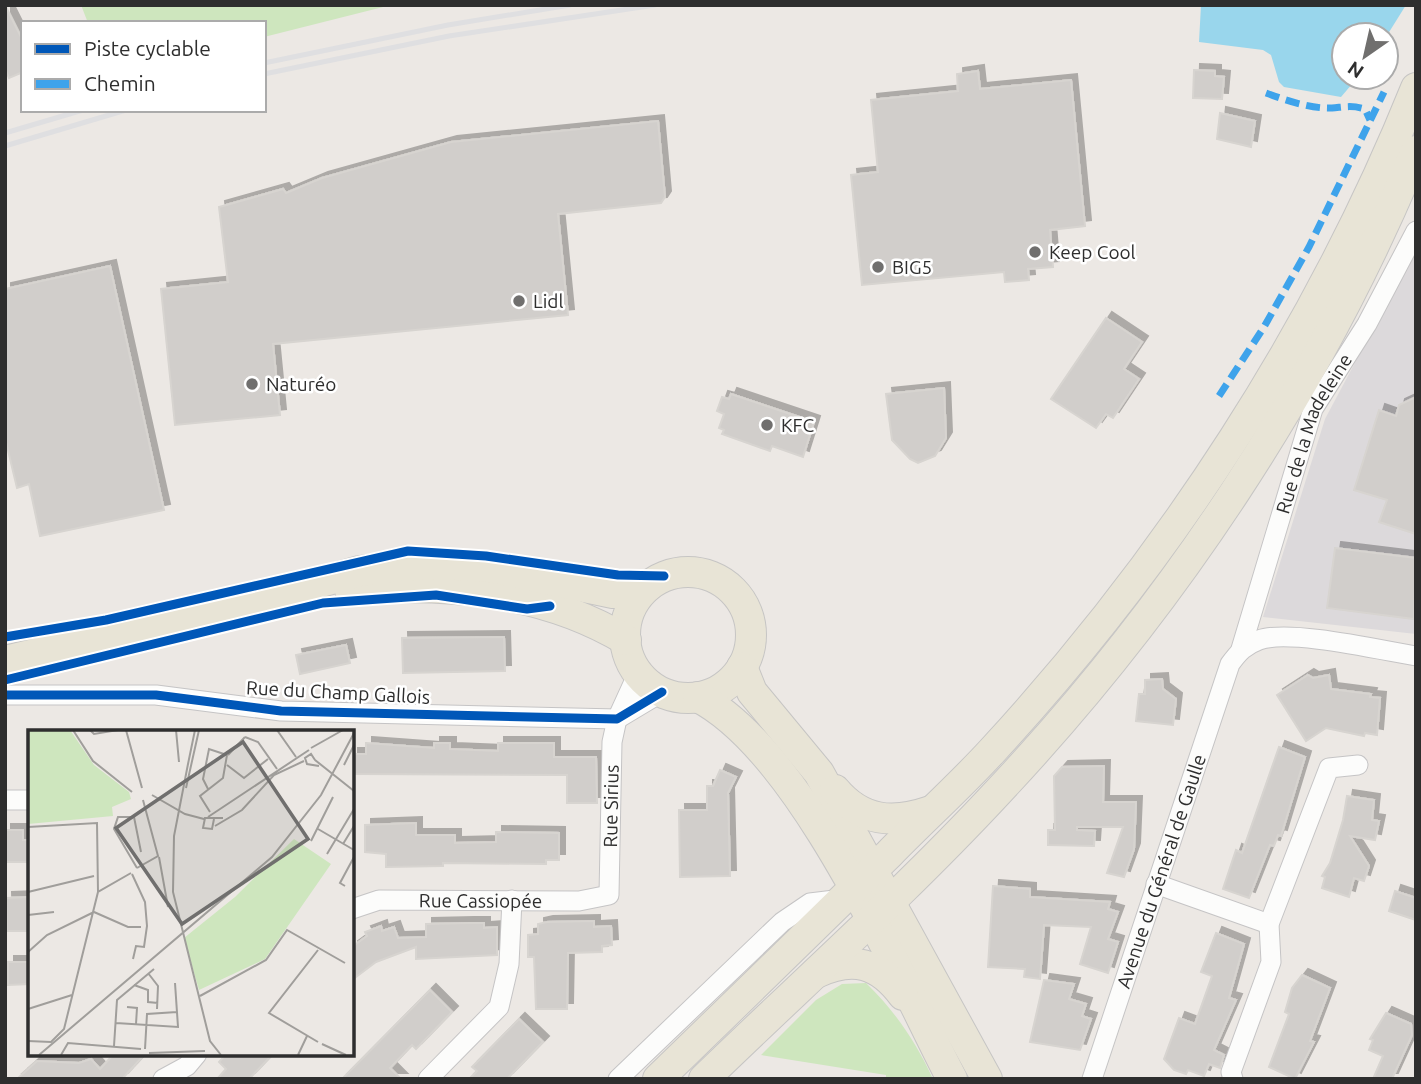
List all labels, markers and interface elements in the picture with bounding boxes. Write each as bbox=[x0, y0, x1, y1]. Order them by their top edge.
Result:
legend bbox=[21, 21, 266, 112]
north arrow bbox=[1330, 21, 1400, 91]
text: Piste cyclable bbox=[84, 36, 211, 60]
text: N bbox=[1343, 57, 1368, 83]
text: Chemin bbox=[84, 71, 156, 95]
place label: Keep Cool bbox=[1049, 241, 1136, 263]
marker: Keep Cool bbox=[1027, 244, 1043, 260]
place label: BIG5 bbox=[892, 256, 932, 278]
marker: BIG5 bbox=[870, 259, 886, 275]
place label: Lidl bbox=[533, 290, 563, 312]
marker: Lidl bbox=[511, 293, 527, 309]
street label: Rue de la Madeleine bbox=[1271, 350, 1356, 516]
place label: Naturéo bbox=[266, 373, 336, 395]
marker: Naturéo bbox=[244, 376, 260, 392]
place label: KFC bbox=[781, 414, 815, 436]
marker: KFC bbox=[759, 417, 775, 433]
street label: Rue du Champ Gallois bbox=[245, 676, 431, 708]
inset map bbox=[28, 730, 354, 1056]
street label: Avenue du Général de Gaulle bbox=[1112, 751, 1210, 991]
street label: Rue Sirius bbox=[599, 764, 623, 848]
street label: Rue Cassiopée bbox=[419, 889, 542, 912]

